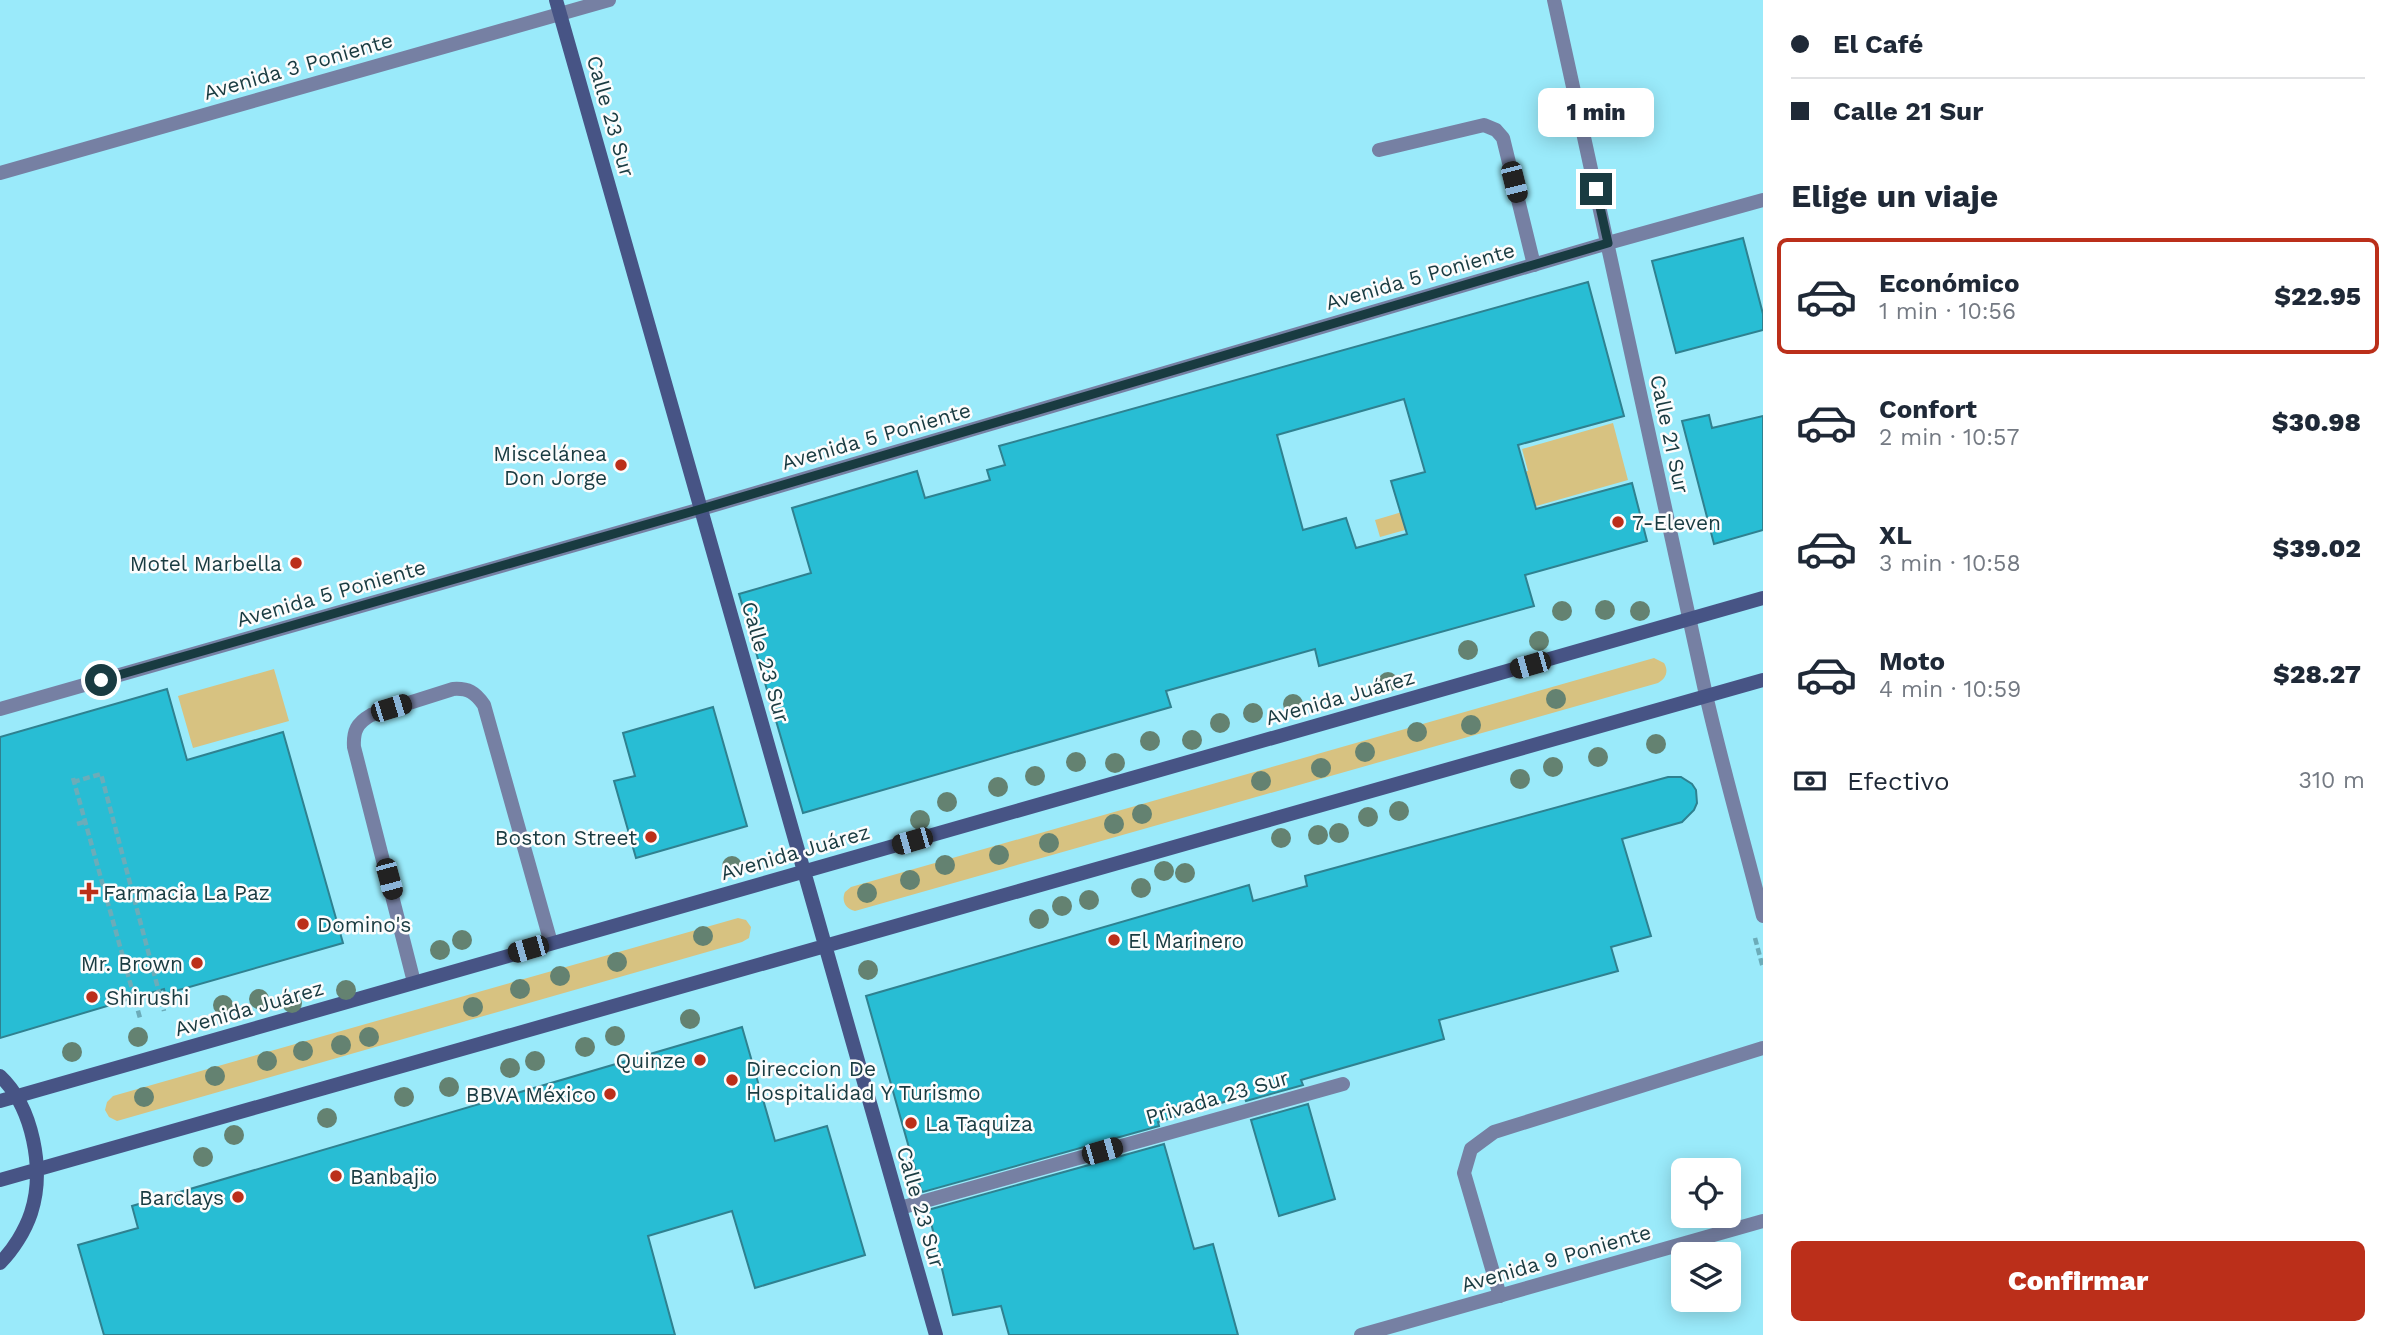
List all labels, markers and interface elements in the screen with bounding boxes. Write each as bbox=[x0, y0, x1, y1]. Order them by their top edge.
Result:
street label: Avenida 3 Poniente bbox=[201, 27, 395, 105]
text: El Café bbox=[1833, 29, 1923, 59]
street label: Calle 23 Sur bbox=[582, 52, 640, 180]
callout: 1 min bbox=[1538, 88, 1654, 136]
text: Calle 21 Sur bbox=[1833, 96, 1983, 126]
text: 1 min bbox=[1566, 99, 1626, 126]
car bbox=[1499, 159, 1530, 205]
route end bbox=[1580, 173, 1612, 205]
text: Elige un viaje bbox=[1791, 177, 1998, 215]
street label: Avenida 5 Poniente bbox=[1323, 237, 1517, 315]
icon: car bbox=[1795, 265, 1858, 328]
text: Económico bbox=[1879, 268, 2020, 298]
text: $22.95 bbox=[2274, 281, 2361, 311]
text: 1 min · 10:56 bbox=[1879, 298, 2016, 325]
street label: Calle 21 Sur bbox=[1645, 372, 1695, 496]
icon: car bbox=[1795, 391, 1858, 454]
text: Confort bbox=[1879, 394, 1977, 424]
street label: Avenida 5 Poniente bbox=[779, 397, 973, 475]
text: $30.98 bbox=[2272, 407, 2361, 437]
text: 2 min · 10:57 bbox=[1879, 424, 2019, 451]
place label: Miscelánea Don Jorge bbox=[493, 441, 607, 490]
marker: Miscelánea Don Jorge bbox=[613, 457, 629, 473]
place label: 7-Eleven bbox=[1632, 510, 1721, 535]
marker: 7-Eleven bbox=[1610, 514, 1626, 530]
icon: car bbox=[1795, 517, 1858, 580]
text: XL bbox=[1879, 520, 1912, 550]
text: $39.02 bbox=[2272, 533, 2361, 563]
text: 3 min · 10:58 bbox=[1879, 550, 2021, 577]
place label: Motel Marbella bbox=[130, 551, 282, 576]
street label: Avenida 5 Poniente bbox=[234, 554, 428, 632]
marker: Motel Marbella bbox=[288, 555, 304, 571]
street label: Calle 23 Sur bbox=[737, 598, 795, 726]
icon: car bbox=[1795, 643, 1858, 706]
text: Moto bbox=[1879, 646, 1945, 676]
car bbox=[1507, 649, 1554, 681]
text: $28.27 bbox=[2273, 659, 2361, 689]
route start bbox=[85, 664, 117, 696]
street label: Avenida Juárez bbox=[1262, 664, 1418, 730]
text: 4 min · 10:59 bbox=[1879, 676, 2021, 703]
car bbox=[368, 692, 415, 724]
icon: cash bbox=[1791, 762, 1829, 800]
text: Efectivo bbox=[1847, 766, 1950, 796]
text: 310 m bbox=[2299, 767, 2365, 794]
street label: Avenida Juárez bbox=[717, 819, 873, 885]
place label: Boston Street bbox=[495, 825, 637, 850]
car bbox=[889, 825, 936, 857]
marker: Boston Street bbox=[643, 829, 659, 845]
car bbox=[374, 856, 405, 902]
place label: Farmacia La Paz bbox=[103, 880, 270, 905]
marker: Farmacia La Paz bbox=[81, 884, 97, 900]
place label: Domino's bbox=[317, 912, 411, 937]
marker: Domino's bbox=[295, 916, 311, 932]
place label: El Marinero bbox=[1128, 928, 1244, 953]
marker: El Marinero bbox=[1106, 932, 1122, 948]
car bbox=[505, 933, 552, 965]
place label: Mr. Brown bbox=[81, 951, 183, 976]
marker: Mr. Brown bbox=[189, 955, 205, 971]
street label: Avenida Juárez bbox=[171, 975, 327, 1041]
place label: Shirushi bbox=[106, 985, 189, 1010]
marker: Shirushi bbox=[84, 989, 100, 1005]
place label: Quinze bbox=[616, 1048, 686, 1073]
marker: Quinze bbox=[692, 1052, 708, 1068]
place label: Direccion De Hospitalidad Y Turismo bbox=[746, 1056, 981, 1105]
street label: Privada 23 Sur bbox=[1143, 1065, 1292, 1129]
marker: Direccion De Hospitalidad Y Turismo bbox=[724, 1072, 740, 1088]
place label: BBVA México bbox=[466, 1082, 596, 1107]
marker: BBVA México bbox=[602, 1086, 618, 1102]
place label: La Taquiza bbox=[925, 1111, 1033, 1136]
marker: La Taquiza bbox=[903, 1115, 919, 1131]
car bbox=[1079, 1135, 1126, 1167]
street label: Calle 23 Sur bbox=[892, 1143, 950, 1271]
map controls bbox=[1671, 1158, 1741, 1312]
button: locate bbox=[1671, 1158, 1741, 1228]
place label: Banbajio bbox=[350, 1164, 437, 1189]
marker: Banbajio bbox=[328, 1168, 344, 1184]
place label: Barclays bbox=[139, 1185, 224, 1210]
marker: Barclays bbox=[230, 1189, 246, 1205]
street label: Avenida 9 Poniente bbox=[1458, 1219, 1654, 1297]
button: Confirmar bbox=[1791, 1241, 2365, 1321]
button: layers bbox=[1671, 1242, 1741, 1312]

